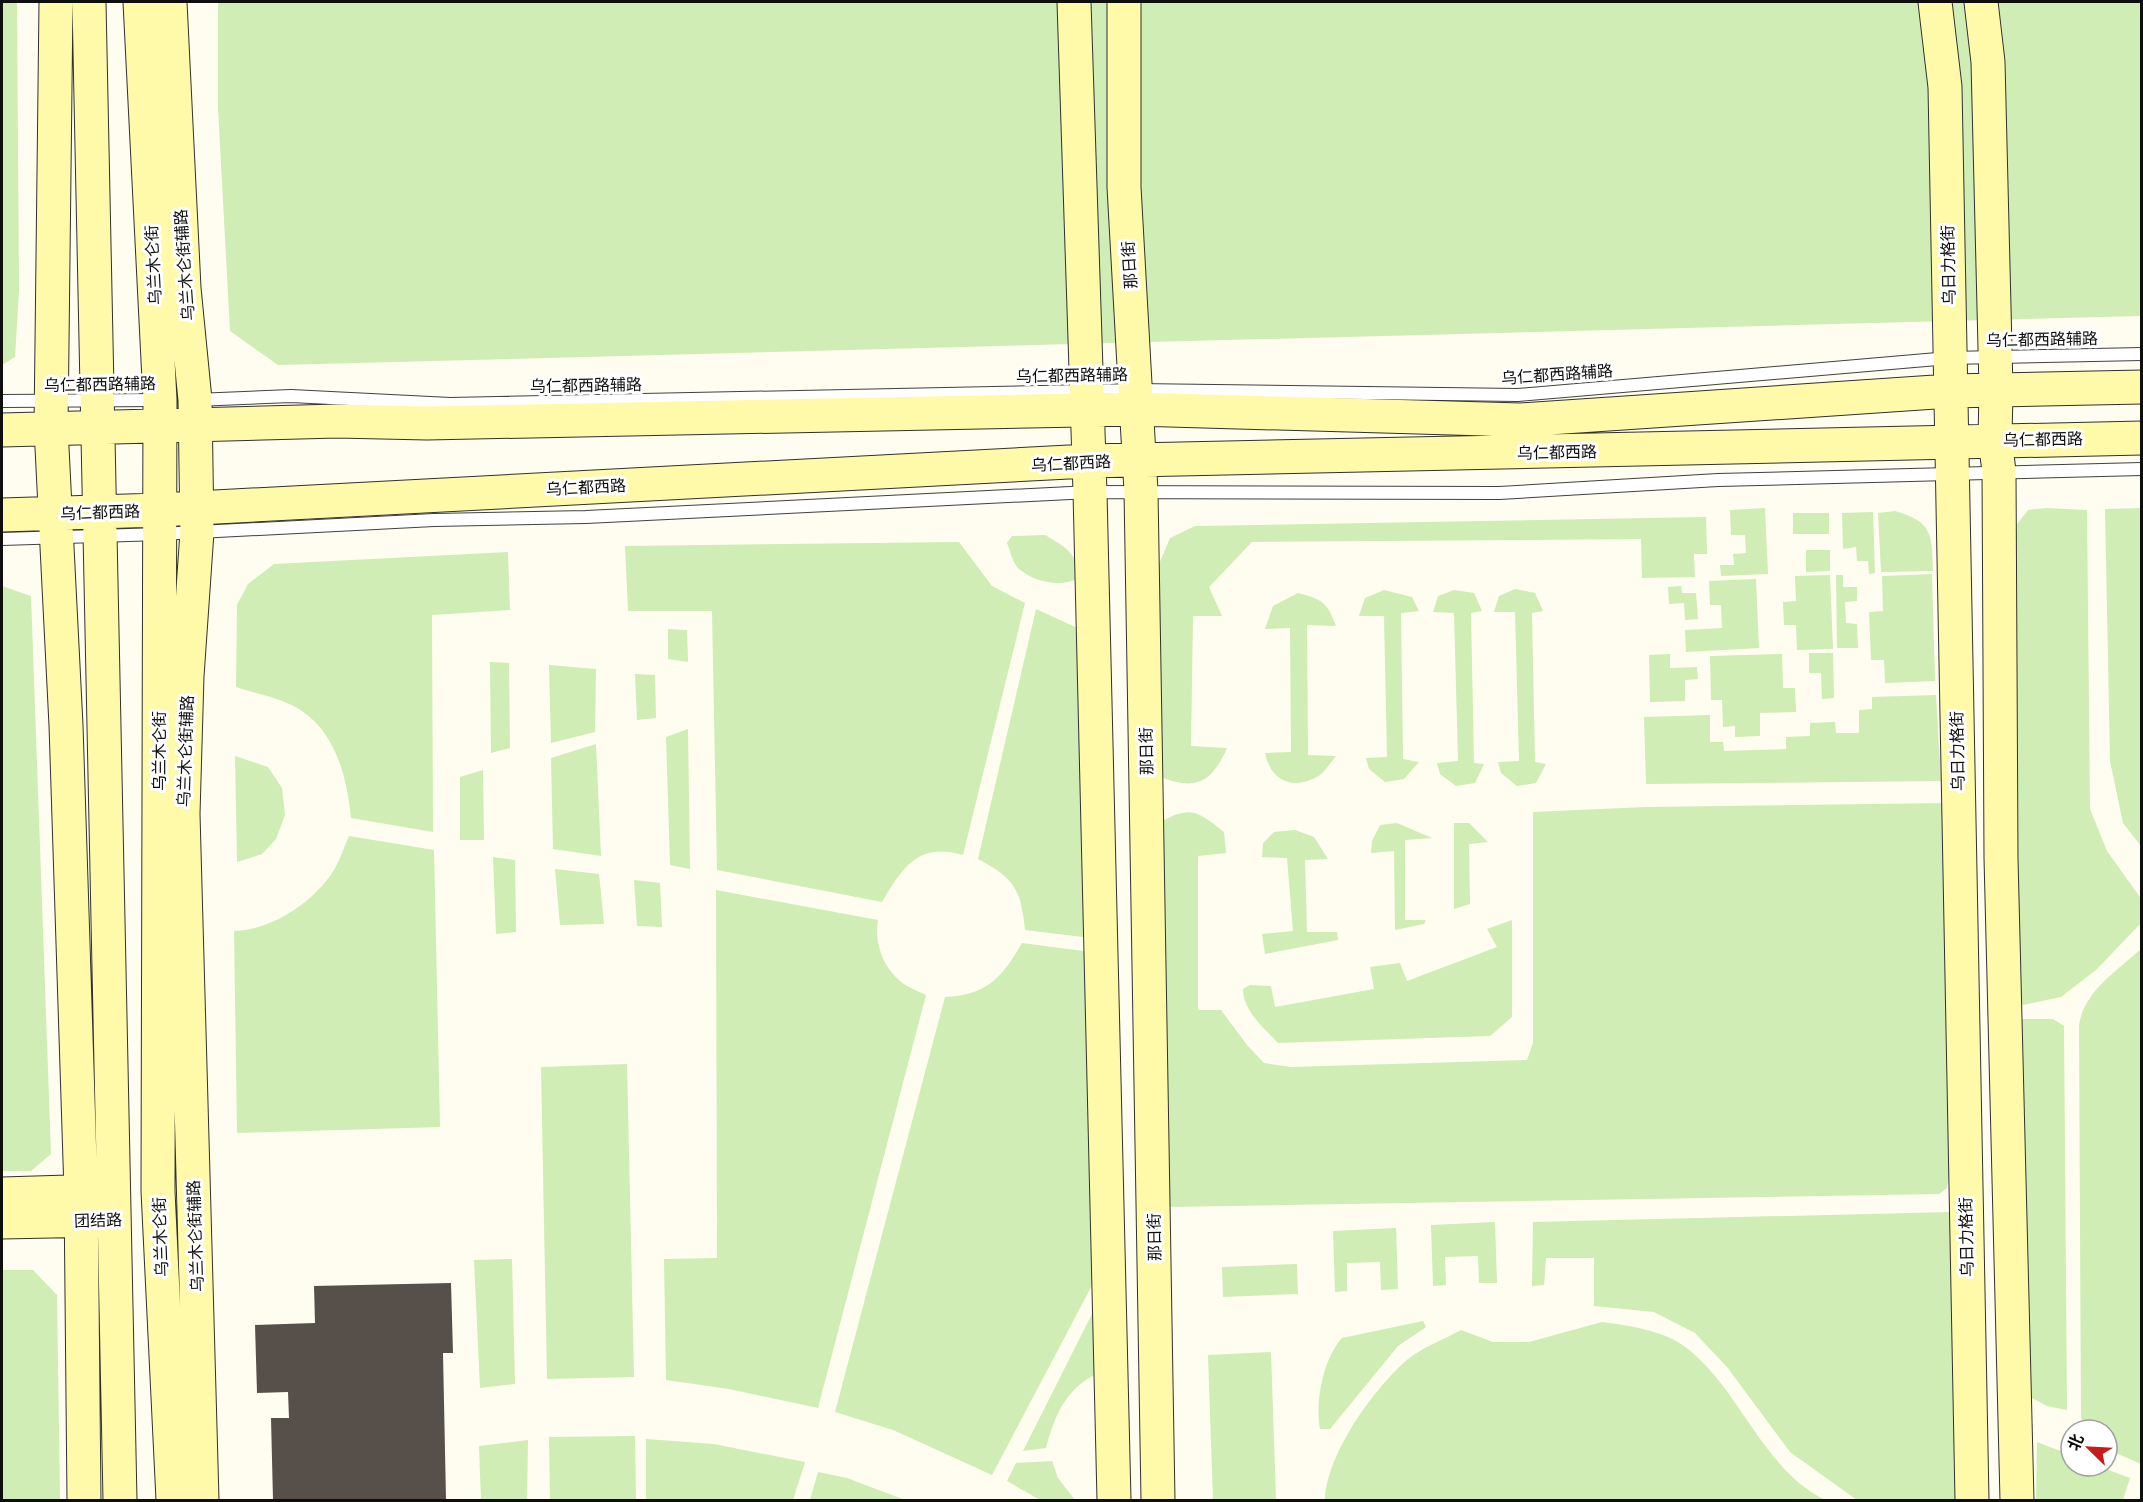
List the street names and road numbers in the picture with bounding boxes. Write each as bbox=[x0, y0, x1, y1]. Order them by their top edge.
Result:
street label: 乌兰木仑街辅路 bbox=[167, 208, 199, 322]
street label: 乌兰木仑街 bbox=[138, 224, 166, 306]
street label: 乌日力格街 bbox=[1934, 225, 1960, 305]
street label: 那日街 bbox=[1114, 240, 1142, 290]
street label: 乌仁都西路辅路 bbox=[1986, 325, 2098, 351]
street label: 乌仁都西路辅路 bbox=[1500, 357, 1614, 389]
street label: 乌仁都西路辅路 bbox=[1016, 361, 1128, 387]
street label: 乌仁都西路辅路 bbox=[44, 370, 156, 396]
street label: 乌仁都西路辅路 bbox=[530, 371, 642, 397]
street label: 乌仁都西路 bbox=[2003, 425, 2083, 451]
street label: 乌仁都西路 bbox=[1517, 438, 1597, 464]
street label: 乌仁都西路 bbox=[1030, 448, 1112, 476]
street label: 乌仁都西路 bbox=[545, 472, 627, 500]
street label: 乌仁都西路 bbox=[60, 498, 140, 524]
street label: 乌兰木仑街辅路 bbox=[170, 695, 198, 807]
street label: 乌兰木仑街 bbox=[146, 711, 170, 791]
street label: 乌日力格街 bbox=[1943, 711, 1969, 791]
street label: 那日街 bbox=[1133, 727, 1157, 775]
street label: 乌兰木仑街辅路 bbox=[180, 1180, 208, 1292]
street label: 乌兰木仑街 bbox=[146, 1197, 172, 1277]
street label: 乌日力格街 bbox=[1952, 1197, 1978, 1277]
street label: 团结路 bbox=[74, 1206, 122, 1232]
street label: 那日街 bbox=[1141, 1213, 1165, 1261]

